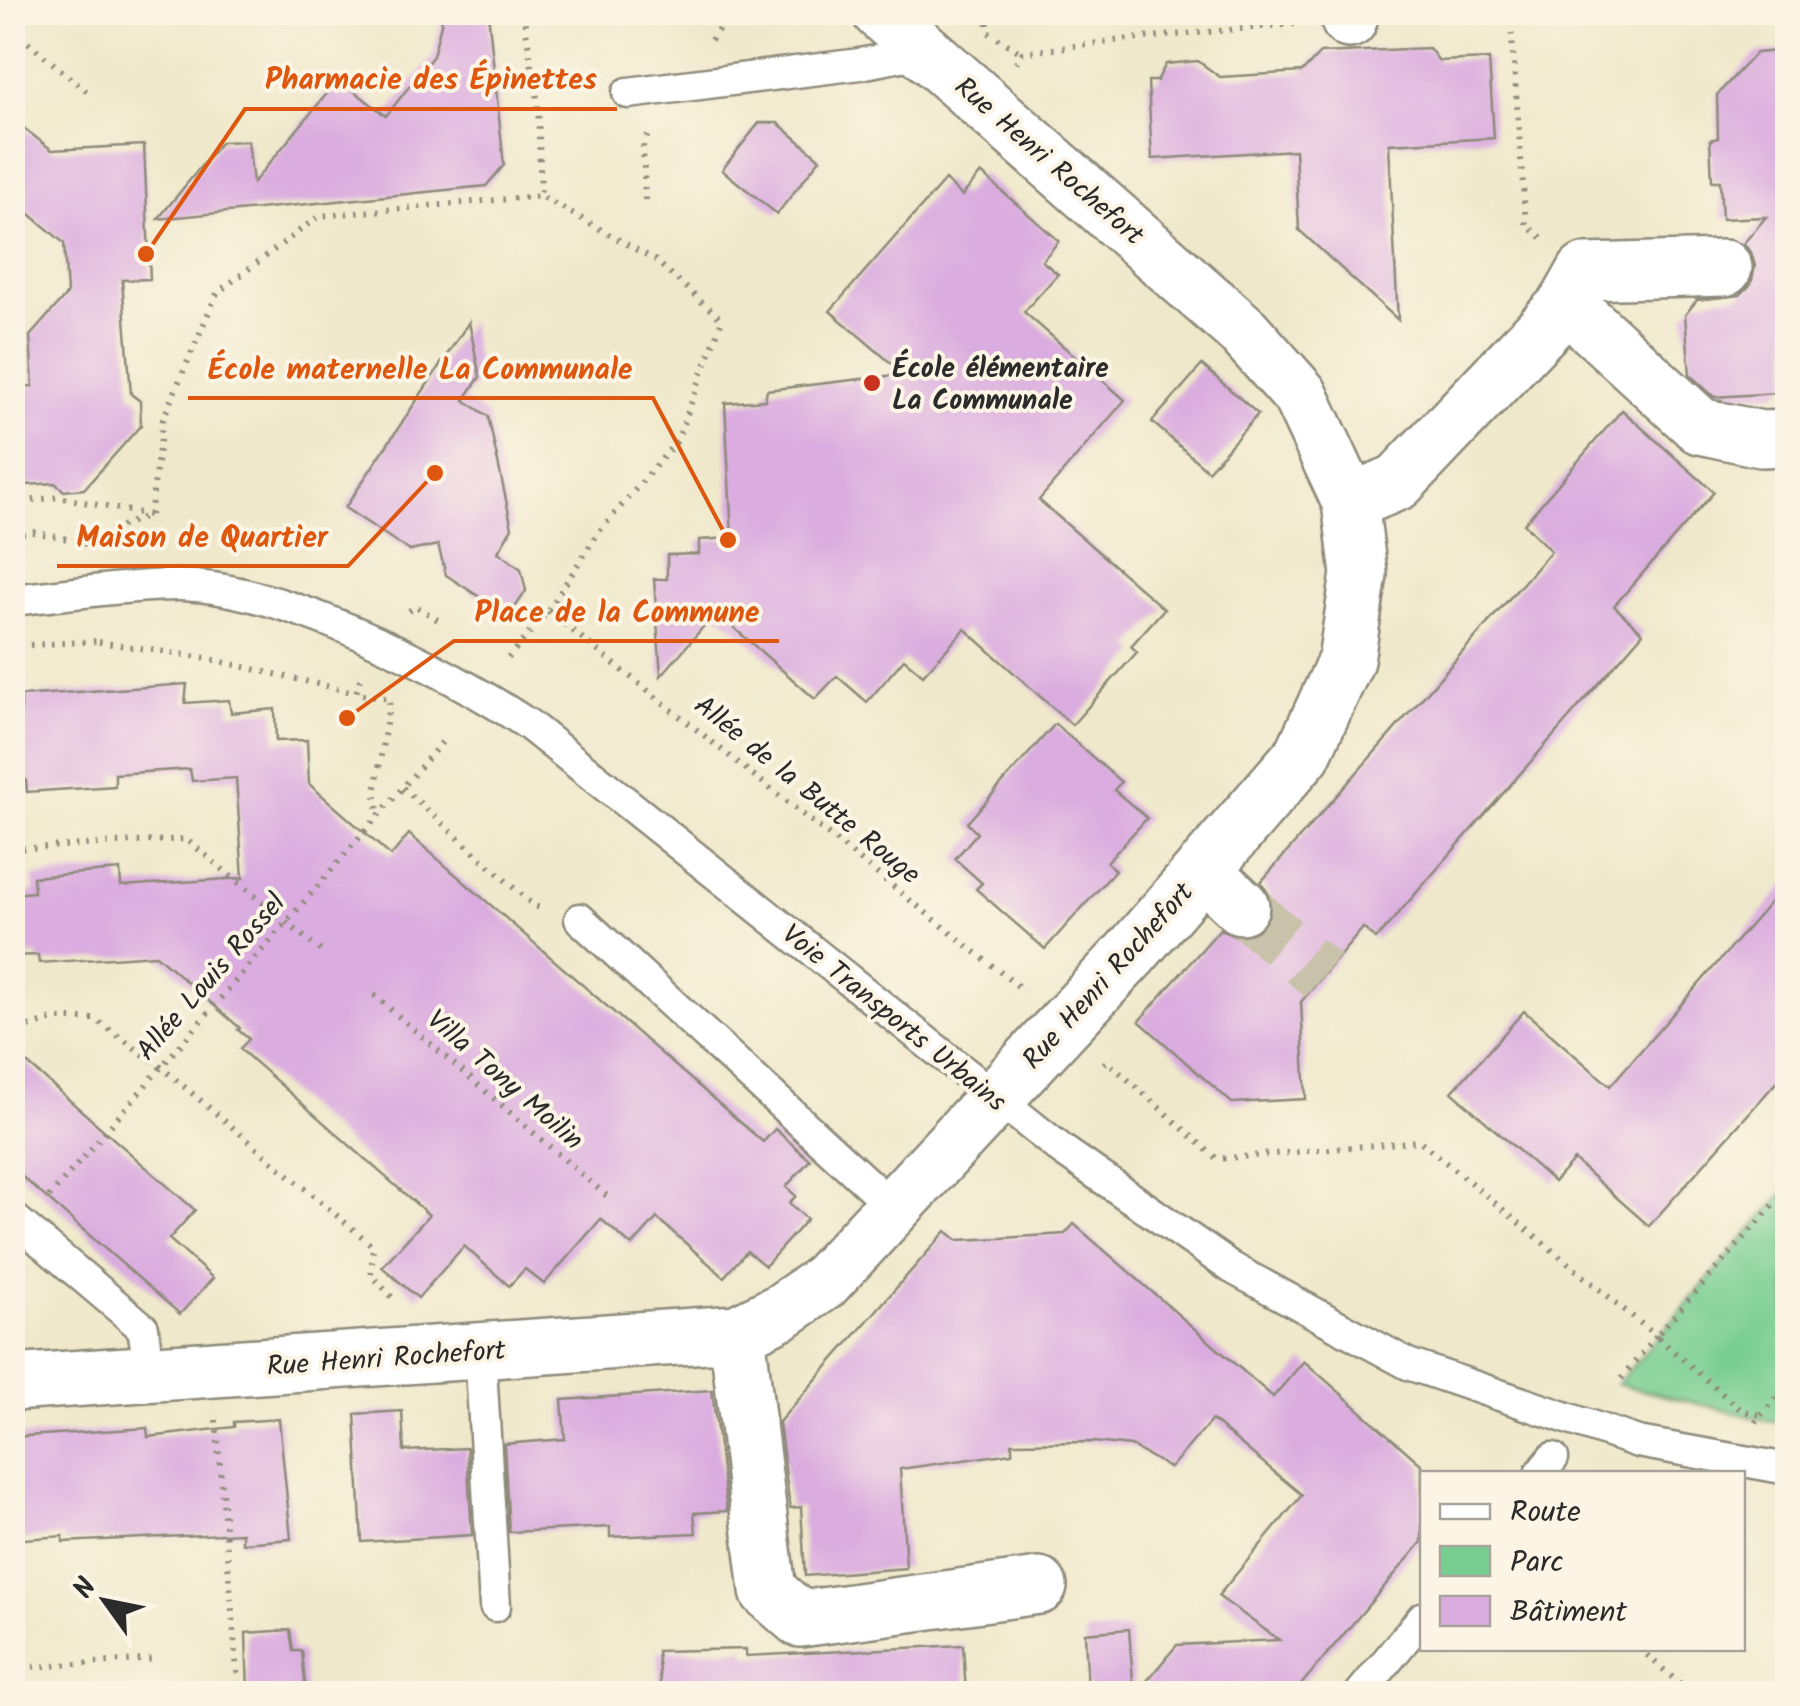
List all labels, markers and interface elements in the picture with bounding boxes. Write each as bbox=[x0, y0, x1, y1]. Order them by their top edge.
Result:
callout: Pharmacie des Épinettes bbox=[245, 49, 617, 109]
text: Pharmacie des Épinettes bbox=[265, 57, 597, 105]
street label: Rue Henri Rochefort bbox=[943, 66, 1154, 258]
callout: École maternelle La Communale bbox=[188, 338, 653, 398]
text: École maternelle La Communale bbox=[207, 347, 633, 395]
place label: École élémentaire La Communale bbox=[892, 347, 1109, 424]
marker: École élémentaire La Communale bbox=[861, 372, 883, 394]
callout: Maison de Quartier bbox=[57, 506, 348, 566]
text: Maison de Quartier bbox=[76, 515, 329, 563]
callout: Place de la Commune bbox=[454, 581, 779, 641]
text: Place de la Commune bbox=[475, 590, 760, 638]
street label: Allée de la Butte Rouge bbox=[683, 685, 930, 897]
street label: Rue Henri Rochefort bbox=[1012, 872, 1206, 1081]
street label: Allée Louis Rossel bbox=[126, 883, 298, 1072]
street label: Voie Transports Urbains bbox=[771, 914, 1016, 1124]
street label: Villa Tony Moilin bbox=[415, 999, 593, 1162]
street label: Rue Henri Rochefort bbox=[265, 1329, 508, 1390]
legend bbox=[1420, 1471, 1745, 1651]
text: Route bbox=[1510, 1489, 1581, 1537]
text: Parc bbox=[1510, 1539, 1564, 1587]
north arrow bbox=[55, 1551, 155, 1651]
text: N bbox=[62, 1569, 110, 1608]
text: Bâtiment bbox=[1510, 1589, 1627, 1637]

